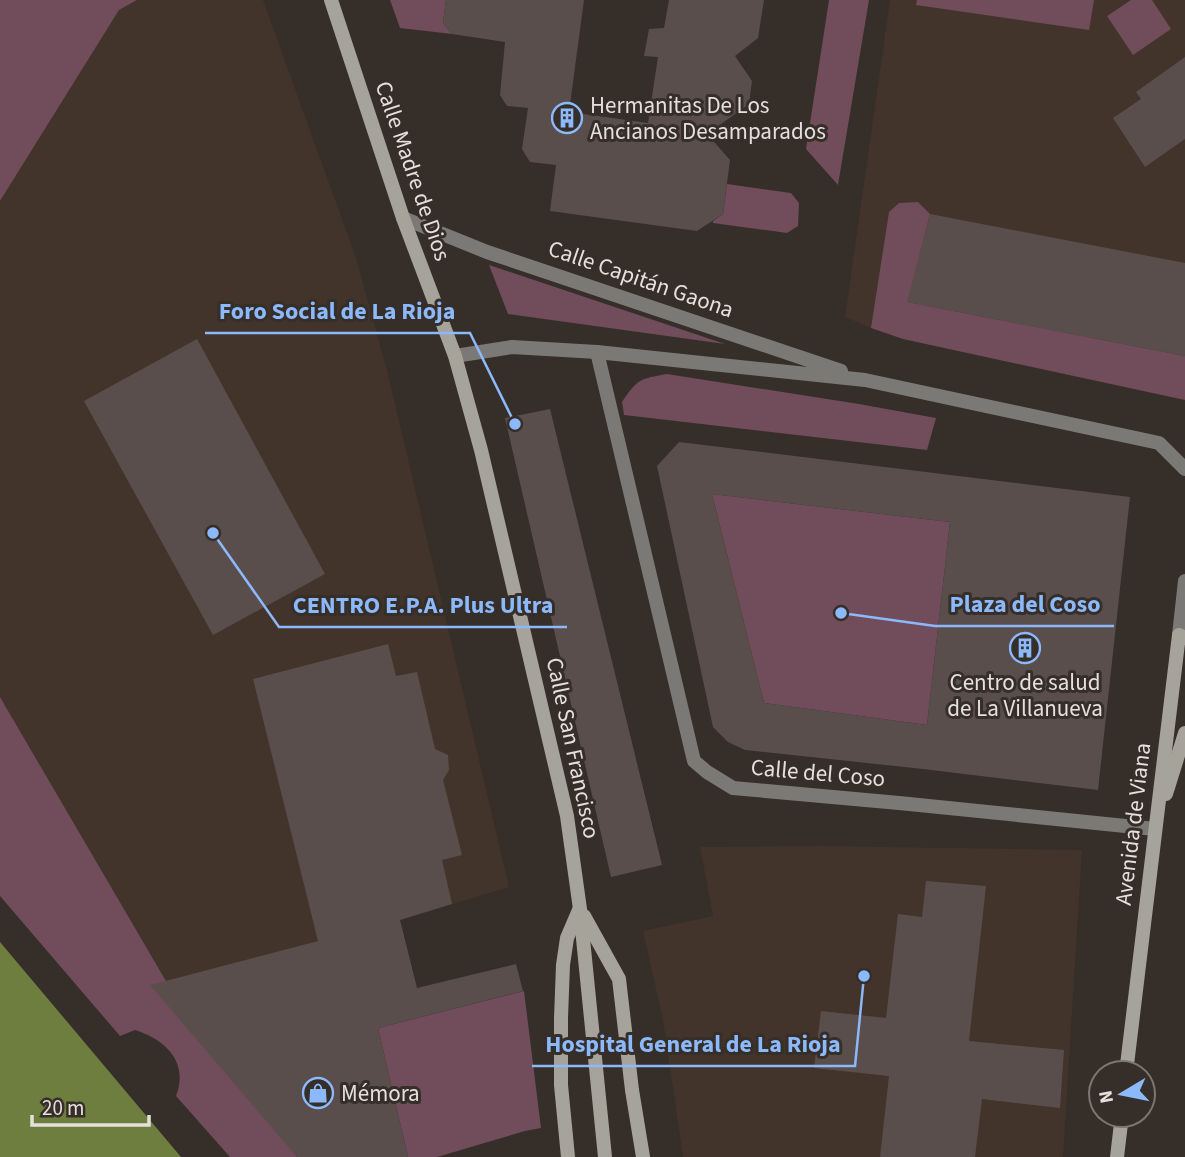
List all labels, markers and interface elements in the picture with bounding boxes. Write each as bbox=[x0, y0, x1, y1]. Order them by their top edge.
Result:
street label: Calle Madre de Dios bbox=[367, 77, 459, 265]
place label: Hermanitas De Los Ancianos Desamparados bbox=[590, 89, 826, 148]
building icon: Hermanitas De Los Ancianos Desamparados bbox=[550, 101, 584, 135]
street label: Calle Capitán Gaona bbox=[544, 232, 738, 326]
callout: Foro Social de La Rioja bbox=[205, 288, 470, 333]
text: Foro Social de La Rioja bbox=[219, 294, 455, 329]
callout: Plaza del Coso bbox=[935, 581, 1114, 626]
callout: CENTRO E.P.A. Plus Ultra bbox=[279, 582, 567, 627]
text: Plaza del Coso bbox=[950, 587, 1100, 622]
text: CENTRO E.P.A. Plus Ultra bbox=[293, 588, 553, 623]
building icon: Centro de salud de La Villanueva bbox=[1008, 631, 1042, 665]
street label: Calle San Francisco bbox=[538, 654, 608, 842]
place label: Centro de salud de La Villanueva bbox=[947, 666, 1103, 725]
street label: Avenida de Viana bbox=[1107, 741, 1159, 907]
street label: Calle del Coso bbox=[749, 751, 887, 795]
callout: Hospital General de La Rioja bbox=[532, 1021, 855, 1066]
text: Hospital General de La Rioja bbox=[545, 1027, 841, 1062]
north arrow bbox=[1087, 1059, 1157, 1129]
shop icon: Mémora bbox=[301, 1076, 335, 1110]
place label: Mémora bbox=[341, 1077, 420, 1110]
scale bar bbox=[32, 1084, 149, 1128]
text: N bbox=[1092, 1088, 1121, 1105]
text: 20 m bbox=[42, 1093, 84, 1123]

